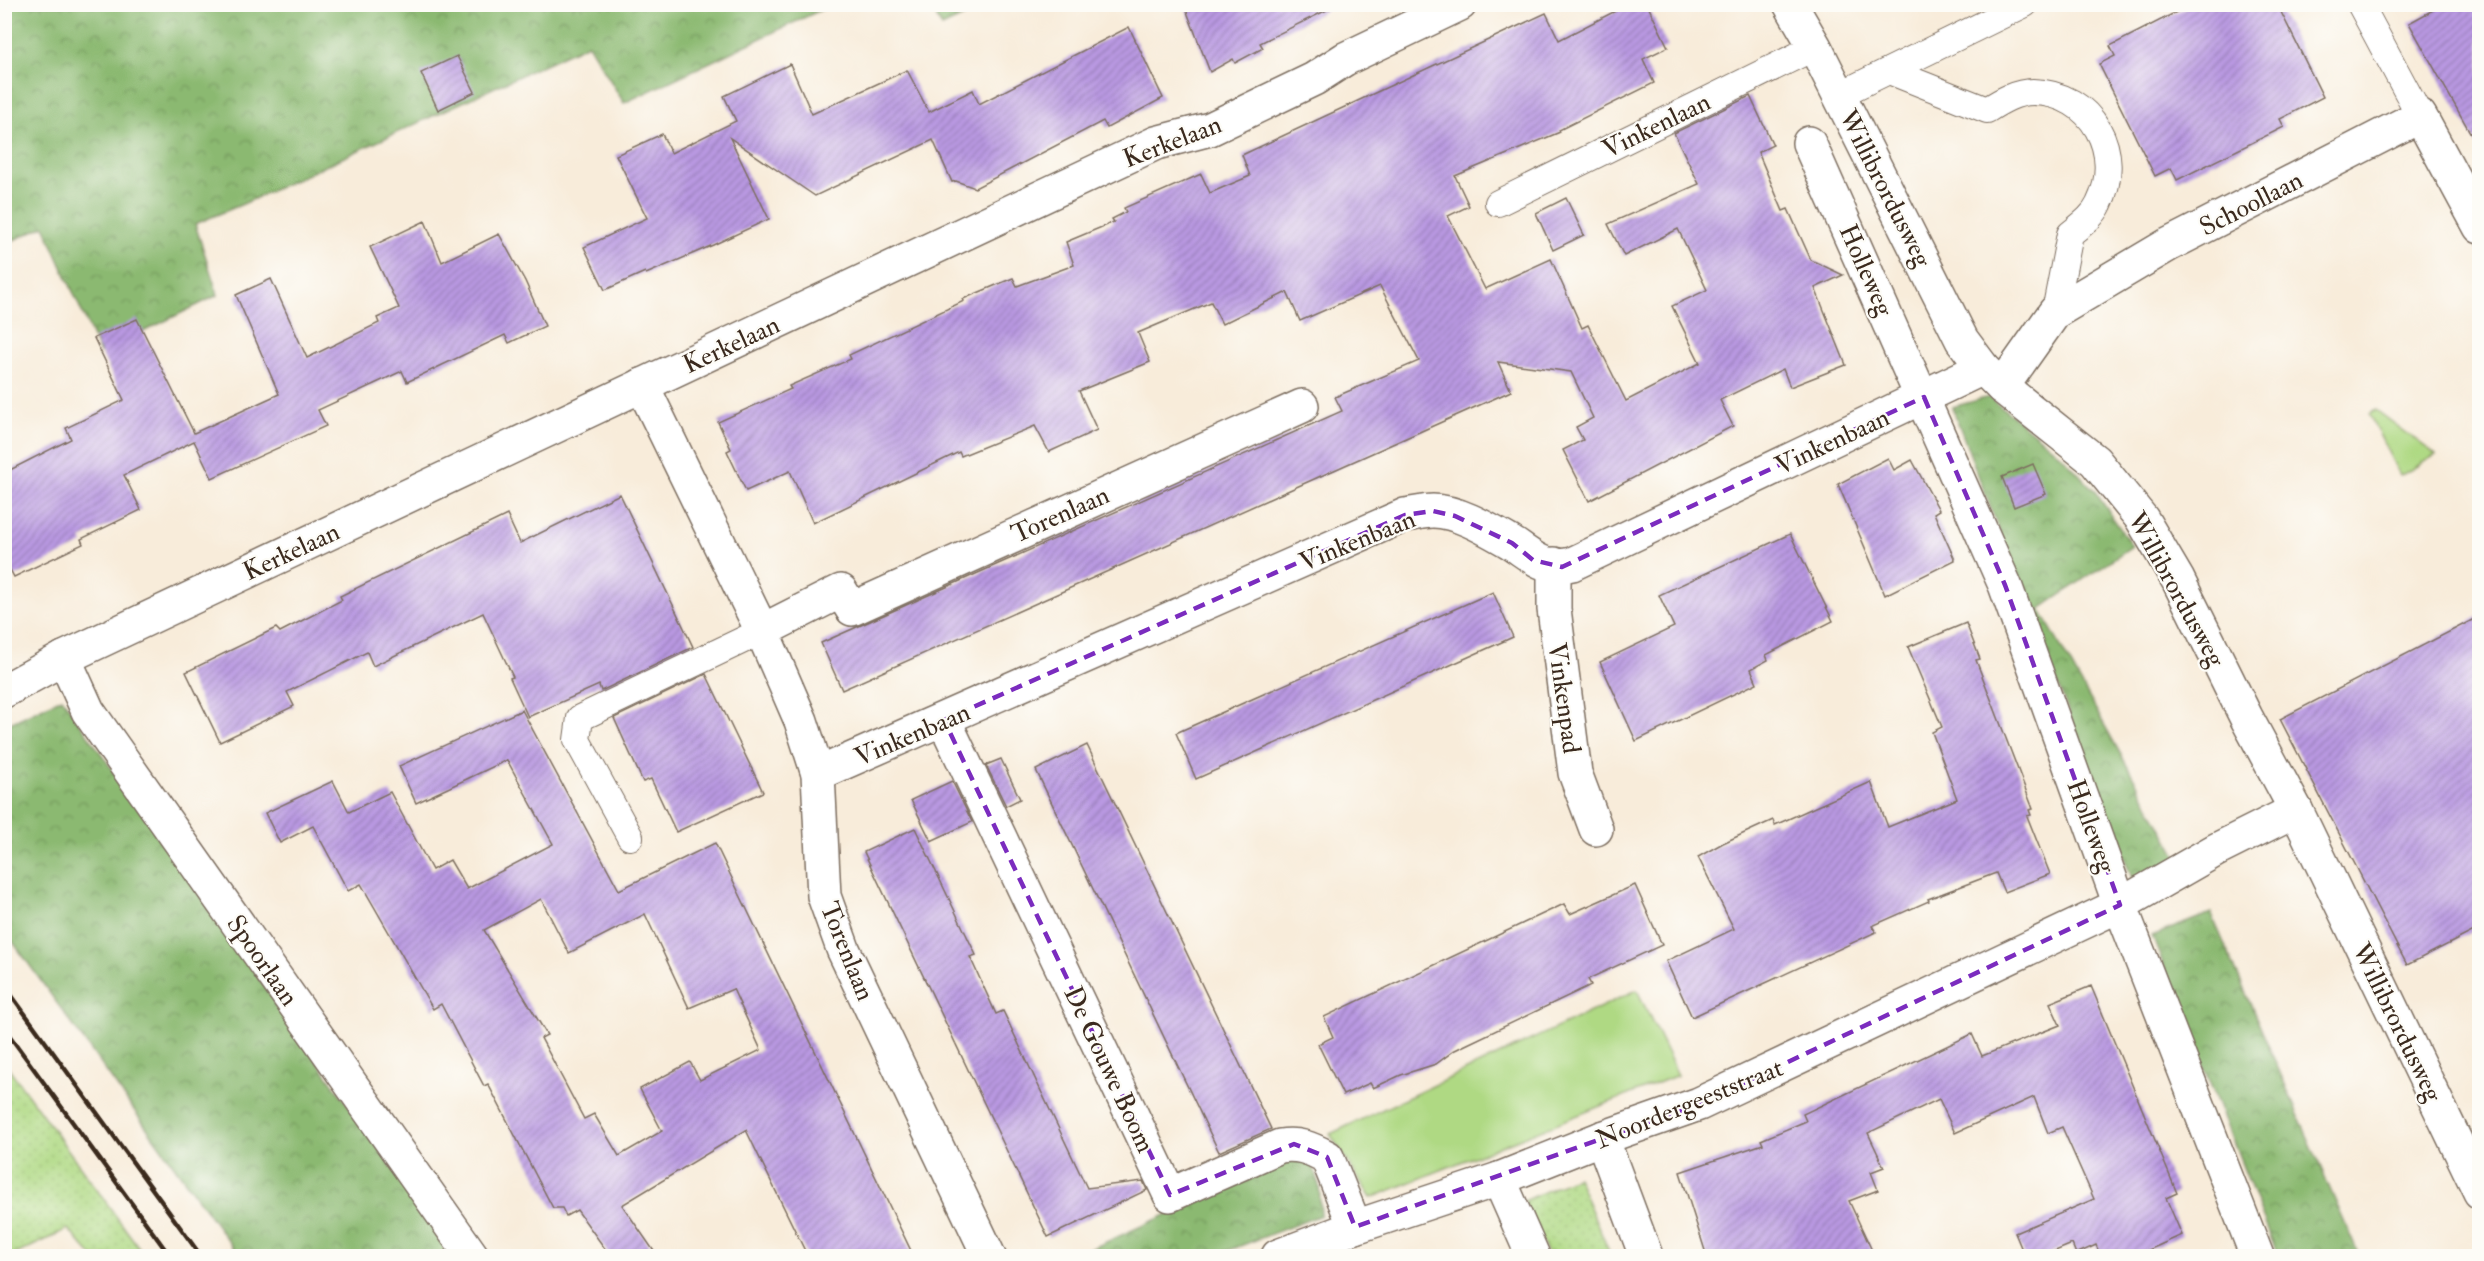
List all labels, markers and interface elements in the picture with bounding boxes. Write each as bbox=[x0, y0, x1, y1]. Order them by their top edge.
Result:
street label: Vinkenlaan bbox=[1597, 86, 1716, 166]
street label: Willibrordusweg bbox=[1831, 103, 1939, 274]
street label: Kerkelaan bbox=[1119, 109, 1226, 175]
street label: Schoollaan bbox=[2194, 164, 2308, 243]
street label: Holleweg bbox=[1832, 220, 1901, 322]
street label: Kerkelaan bbox=[678, 309, 785, 381]
street label: Vinkenbaan bbox=[1770, 402, 1895, 482]
street label: Torenlaan bbox=[1006, 479, 1114, 551]
street label: Vinkenbaan bbox=[1295, 503, 1420, 579]
street label: Willibrordusweg bbox=[2120, 505, 2233, 674]
street label: Kerkelaan bbox=[238, 516, 345, 588]
street label: Vinkenpad bbox=[1539, 641, 1588, 756]
street label: Vinkenbaan bbox=[850, 696, 975, 774]
street label: Holleweg bbox=[2059, 775, 2123, 879]
street label: Torenlaan bbox=[813, 897, 881, 1005]
street label: Spoorlaan bbox=[219, 909, 305, 1013]
street label: Willibrordusweg bbox=[2344, 937, 2450, 1108]
street label: De Gouwe Boom bbox=[1057, 981, 1162, 1158]
street label: Noordergeeststraat bbox=[1591, 1052, 1788, 1156]

